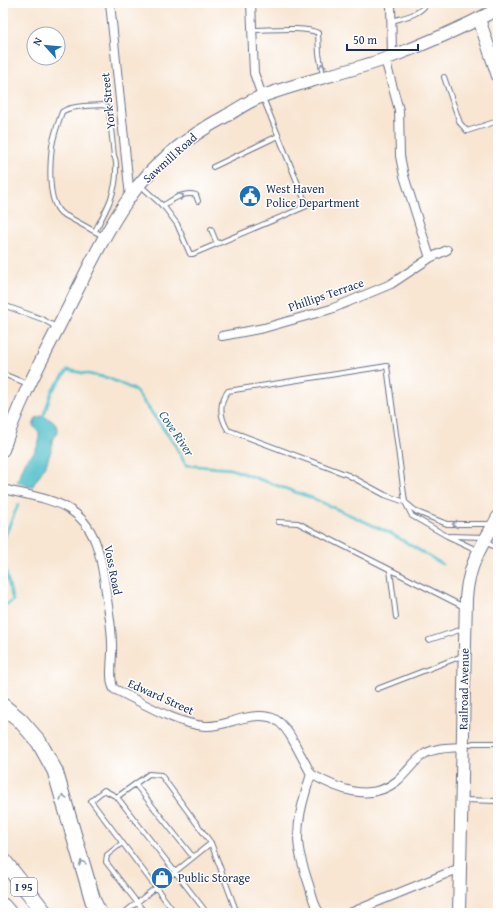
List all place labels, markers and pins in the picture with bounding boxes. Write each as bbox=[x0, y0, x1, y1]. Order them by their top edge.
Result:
place label: West Haven Police Department bbox=[266, 180, 360, 211]
public building icon: West Haven Police Department bbox=[237, 183, 263, 209]
shop icon: Public Storage bbox=[149, 865, 175, 891]
place label: Public Storage bbox=[178, 869, 251, 886]

